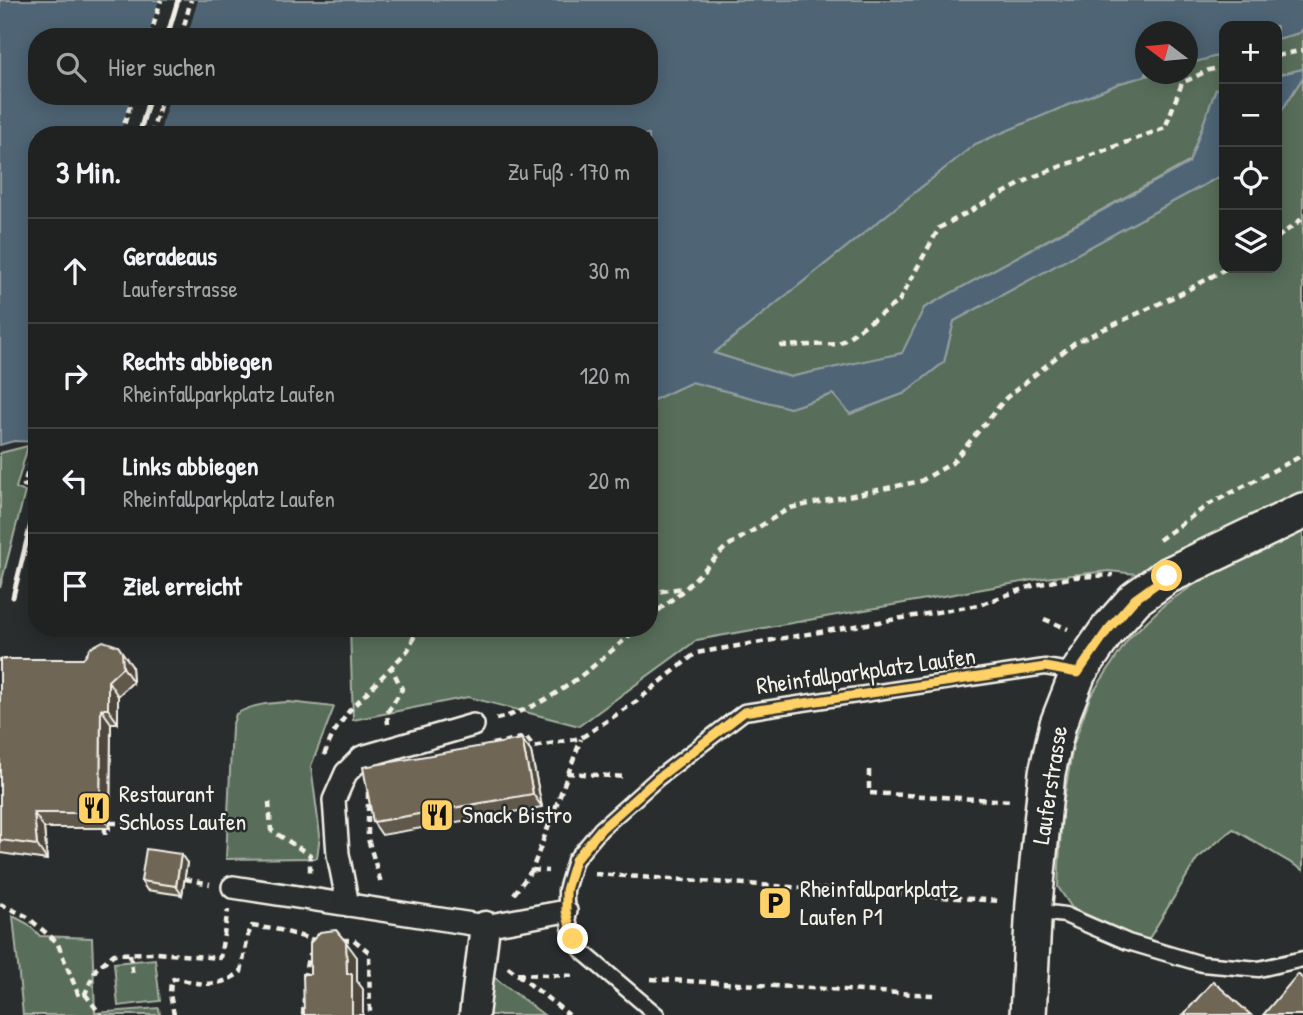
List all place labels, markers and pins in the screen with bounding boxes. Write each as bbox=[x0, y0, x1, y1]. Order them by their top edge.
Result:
place label: Restaurant Schloss Laufen bbox=[119, 777, 246, 837]
restaurant icon: Restaurant Schloss Laufen bbox=[75, 789, 113, 827]
restaurant icon: Snack Bistro bbox=[418, 796, 456, 834]
place label: Snack Bistro bbox=[462, 798, 572, 830]
place label: Rheinfallparkplatz Laufen P1 bbox=[800, 872, 959, 932]
parking icon: Rheinfallparkplatz Laufen P1 bbox=[756, 884, 794, 922]

